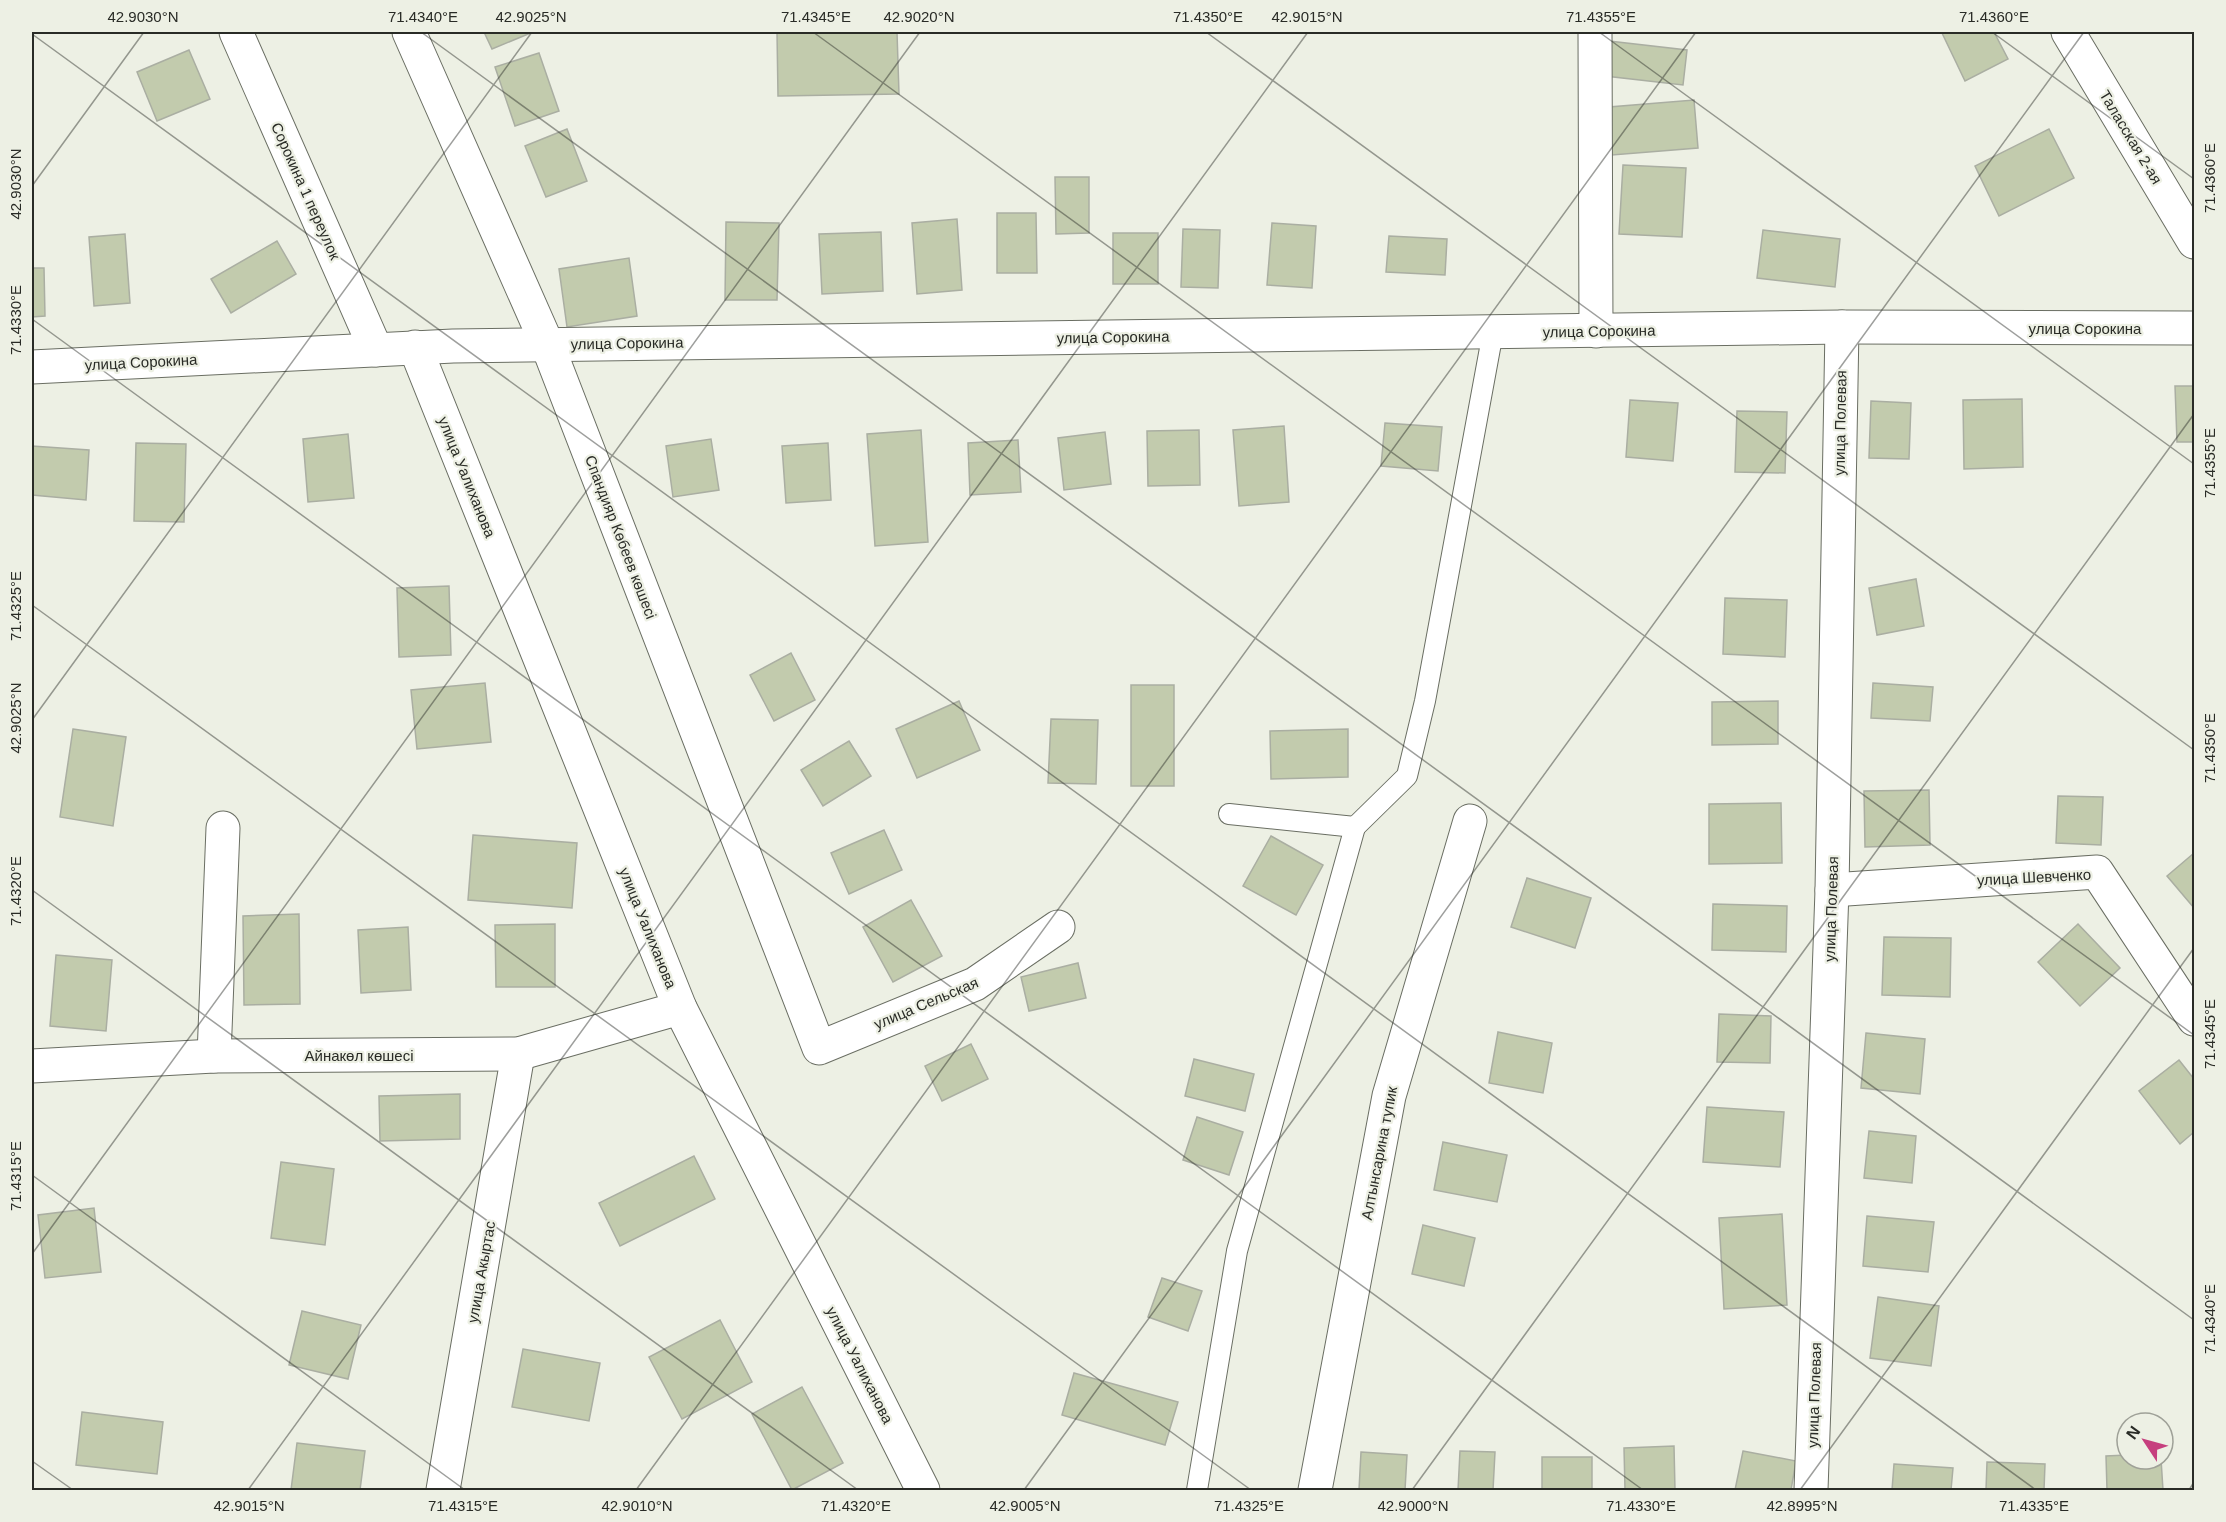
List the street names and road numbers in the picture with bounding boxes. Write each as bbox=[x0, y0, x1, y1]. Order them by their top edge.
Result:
street label: Таласская 2-ая bbox=[2096, 87, 2166, 187]
street label: Сорокина 1 переулок bbox=[268, 120, 344, 262]
street label: улица Сорокина bbox=[2029, 320, 2142, 337]
street label: улица Сорокина bbox=[1542, 322, 1656, 340]
street label: улица Сорокина bbox=[1056, 328, 1170, 346]
street label: улица Сорокина bbox=[570, 334, 684, 352]
street label: улица Сорокина bbox=[84, 351, 198, 373]
street label: улица Полевая bbox=[1831, 370, 1849, 476]
street label: улица Уалиханова bbox=[435, 414, 499, 541]
street label: Спандияр Көбеев көшесі bbox=[582, 453, 660, 621]
street label: улица Полевая bbox=[1821, 856, 1841, 962]
street label: улица Уалиханова bbox=[616, 865, 680, 992]
street label: улица Шевченко bbox=[1976, 866, 2092, 888]
street label: улица Сельская bbox=[871, 973, 981, 1033]
street label: Айнакөл көшесі bbox=[305, 1047, 413, 1064]
street label: Алтынсарина тупик bbox=[1358, 1084, 1400, 1221]
street label: улица Акыртас bbox=[464, 1219, 498, 1324]
street label: улица Уалиханова bbox=[823, 1304, 897, 1427]
street label: улица Полевая bbox=[1804, 1342, 1824, 1448]

